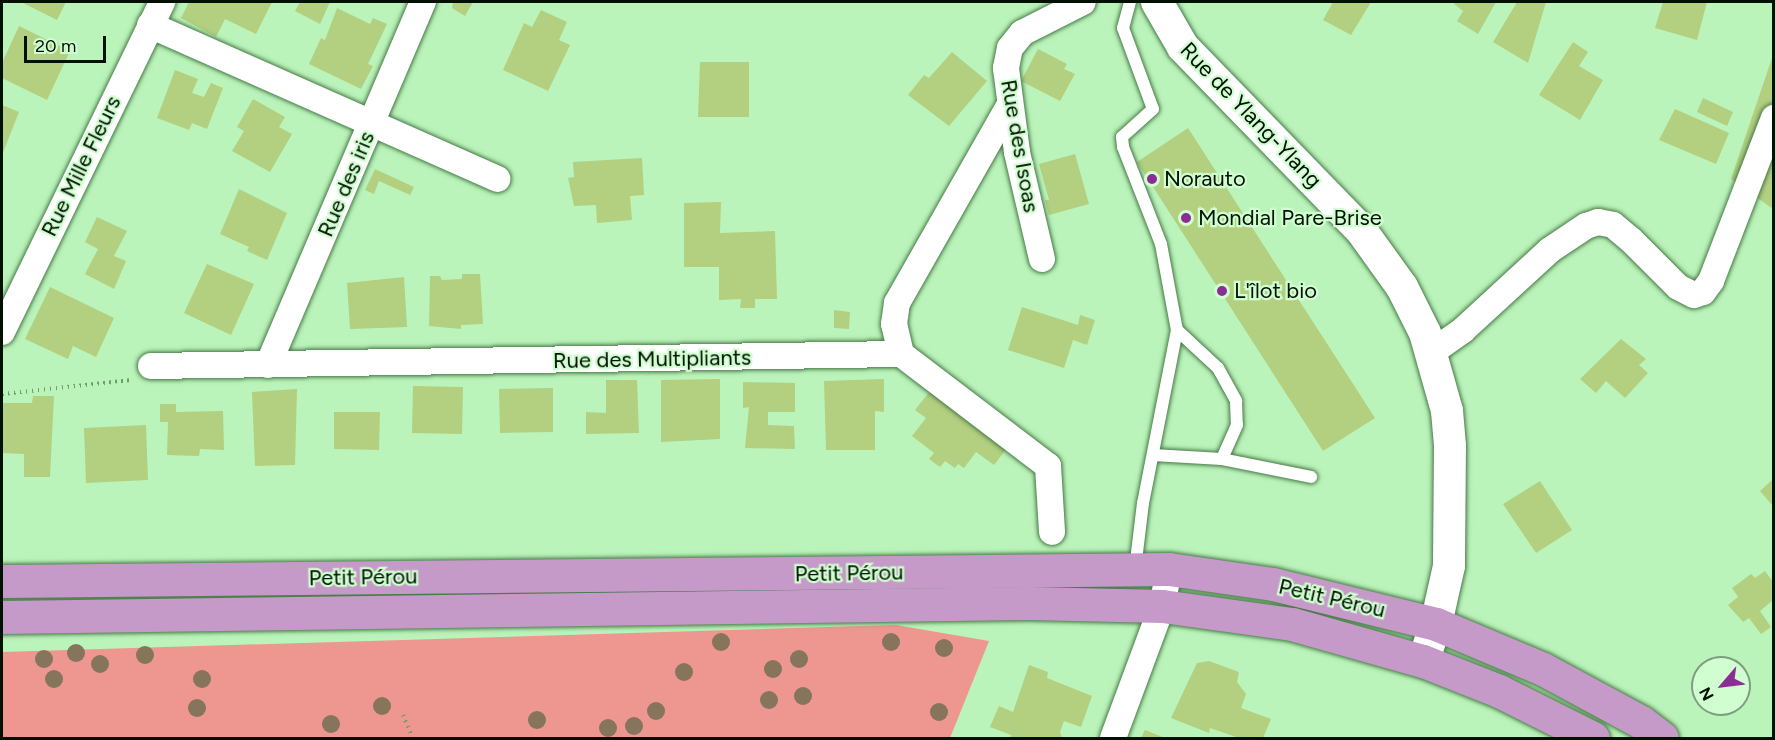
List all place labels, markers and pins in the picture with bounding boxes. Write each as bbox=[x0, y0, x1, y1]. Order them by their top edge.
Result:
place label: Norauto bbox=[1164, 166, 1246, 192]
marker: Norauto bbox=[1145, 172, 1159, 186]
place label: Mondial Pare-Brise bbox=[1198, 205, 1382, 231]
marker: Mondial Pare-Brise bbox=[1179, 211, 1193, 225]
place label: L'îlot bio bbox=[1234, 278, 1317, 304]
marker: L'îlot bio bbox=[1215, 284, 1229, 298]

